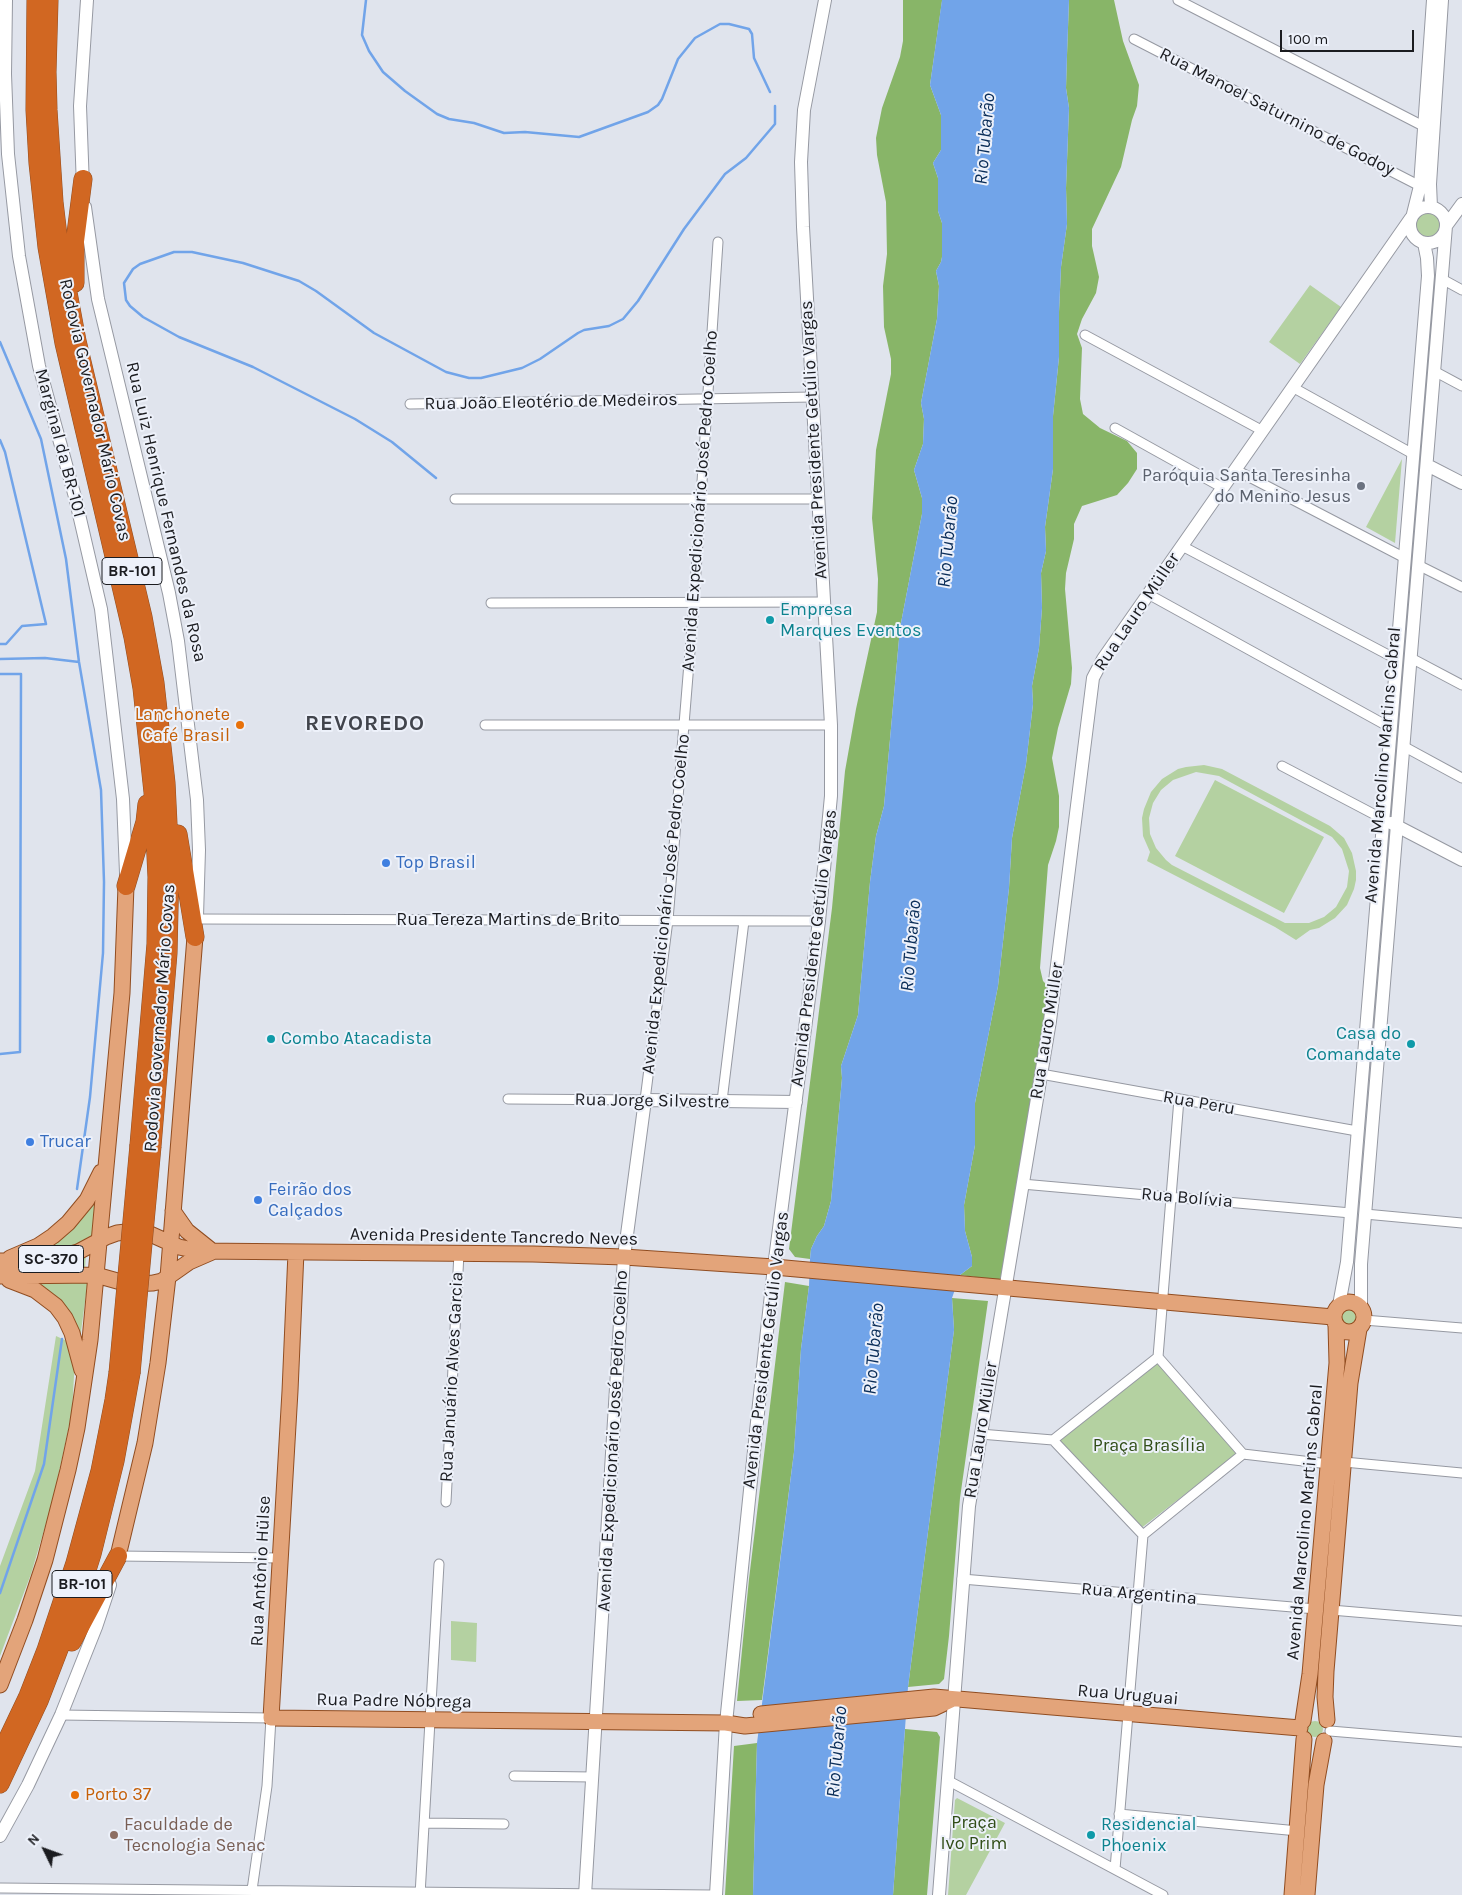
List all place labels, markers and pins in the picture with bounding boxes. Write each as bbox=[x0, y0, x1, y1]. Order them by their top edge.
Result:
place label: Paróquia Santa Teresinha do Menino Jesus bbox=[1142, 465, 1351, 508]
marker: Paróquia Santa Teresinha do Menino Jesus bbox=[1355, 480, 1367, 492]
place label: Empresa Marques Eventos bbox=[780, 599, 921, 642]
marker: Empresa Marques Eventos bbox=[764, 614, 776, 626]
place label: Lanchonete Café Brasil bbox=[135, 704, 230, 746]
marker: Lanchonete Café Brasil bbox=[234, 719, 246, 731]
place label: Top Brasil bbox=[396, 852, 476, 874]
marker: Top Brasil bbox=[380, 857, 392, 869]
place label: Casa do Comandate bbox=[1306, 1023, 1401, 1066]
place label: Combo Atacadista bbox=[281, 1028, 432, 1050]
marker: Combo Atacadista bbox=[265, 1033, 277, 1045]
marker: Casa do Comandate bbox=[1405, 1038, 1417, 1050]
place label: Trucar bbox=[40, 1131, 91, 1153]
marker: Trucar bbox=[24, 1136, 36, 1148]
place label: Feirão dos Calçados bbox=[268, 1179, 352, 1222]
marker: Feirão dos Calçados bbox=[252, 1194, 264, 1206]
place label: Porto 37 bbox=[85, 1784, 151, 1806]
marker: Porto 37 bbox=[69, 1789, 81, 1801]
place label: Faculdade de Tecnologia Senac bbox=[124, 1814, 266, 1856]
place label: Residencial Phoenix bbox=[1101, 1814, 1196, 1856]
marker: Faculdade de Tecnologia Senac bbox=[108, 1829, 120, 1841]
marker: Residencial Phoenix bbox=[1085, 1829, 1097, 1841]

